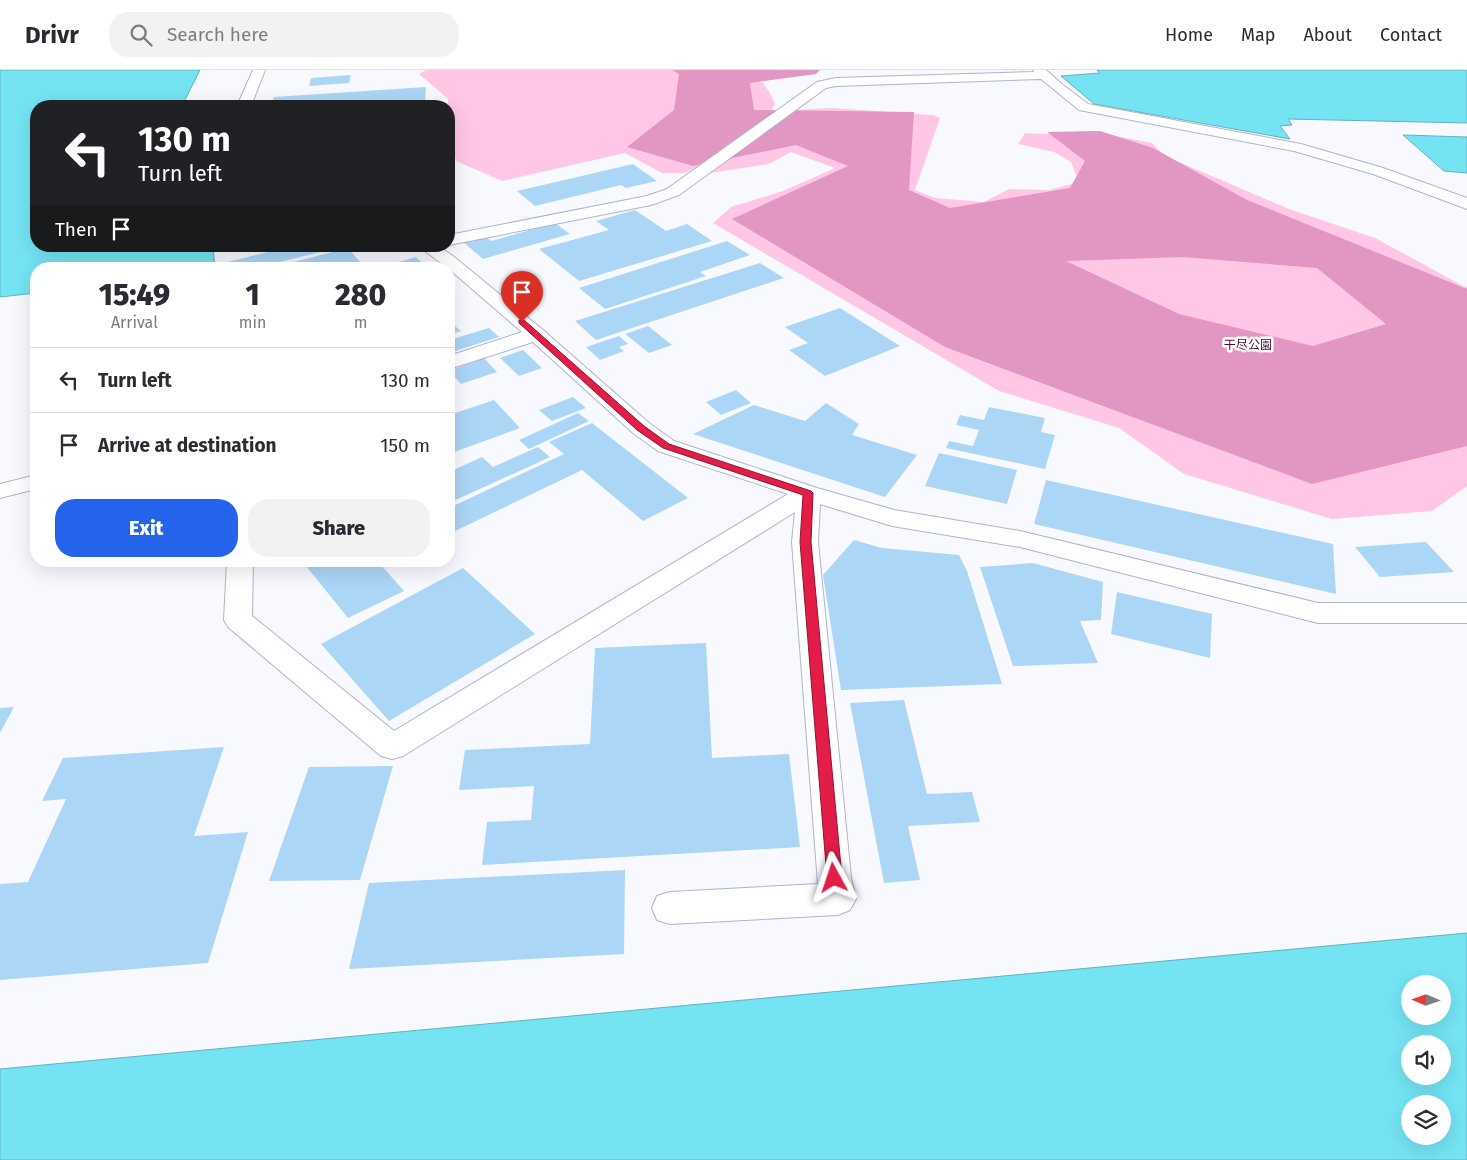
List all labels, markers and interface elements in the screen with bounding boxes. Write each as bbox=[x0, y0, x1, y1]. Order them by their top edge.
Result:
search box bbox=[109, 12, 459, 57]
text: Drivr bbox=[25, 21, 79, 49]
icon: search bbox=[127, 21, 155, 49]
text: Search here bbox=[167, 23, 268, 46]
text: Home bbox=[1165, 24, 1213, 46]
text: Map bbox=[1241, 24, 1275, 46]
text: About bbox=[1303, 24, 1352, 46]
text: Contact bbox=[1380, 24, 1442, 46]
text: 130 m bbox=[138, 118, 231, 160]
icon: left bbox=[55, 120, 120, 185]
text: Turn left bbox=[138, 160, 222, 187]
icon: arrive bbox=[107, 215, 135, 243]
text: Then bbox=[55, 218, 97, 241]
pin bbox=[501, 271, 543, 322]
text: 15:49 bbox=[99, 277, 170, 313]
text: 1 bbox=[245, 277, 260, 313]
text: 280 bbox=[335, 277, 386, 313]
icon: arrive bbox=[508, 278, 536, 306]
text: Arrival bbox=[111, 313, 158, 332]
text: min bbox=[239, 313, 266, 332]
text: m bbox=[354, 313, 368, 332]
park label: 干尽公園 bbox=[1224, 338, 1272, 352]
icon: left bbox=[55, 366, 83, 394]
text: Turn left bbox=[98, 369, 172, 392]
text: 130 m bbox=[380, 369, 430, 392]
icon: arrive bbox=[55, 431, 83, 459]
text: Arrive at destination bbox=[98, 434, 277, 457]
text: 150 m bbox=[380, 434, 430, 457]
button: Exit bbox=[55, 499, 238, 557]
button: Share bbox=[248, 499, 430, 557]
position arrow bbox=[807, 851, 859, 903]
north arrow bbox=[1401, 975, 1451, 1025]
map controls bbox=[1401, 975, 1451, 1145]
button: sound bbox=[1401, 1035, 1451, 1085]
button: layers bbox=[1401, 1095, 1451, 1145]

